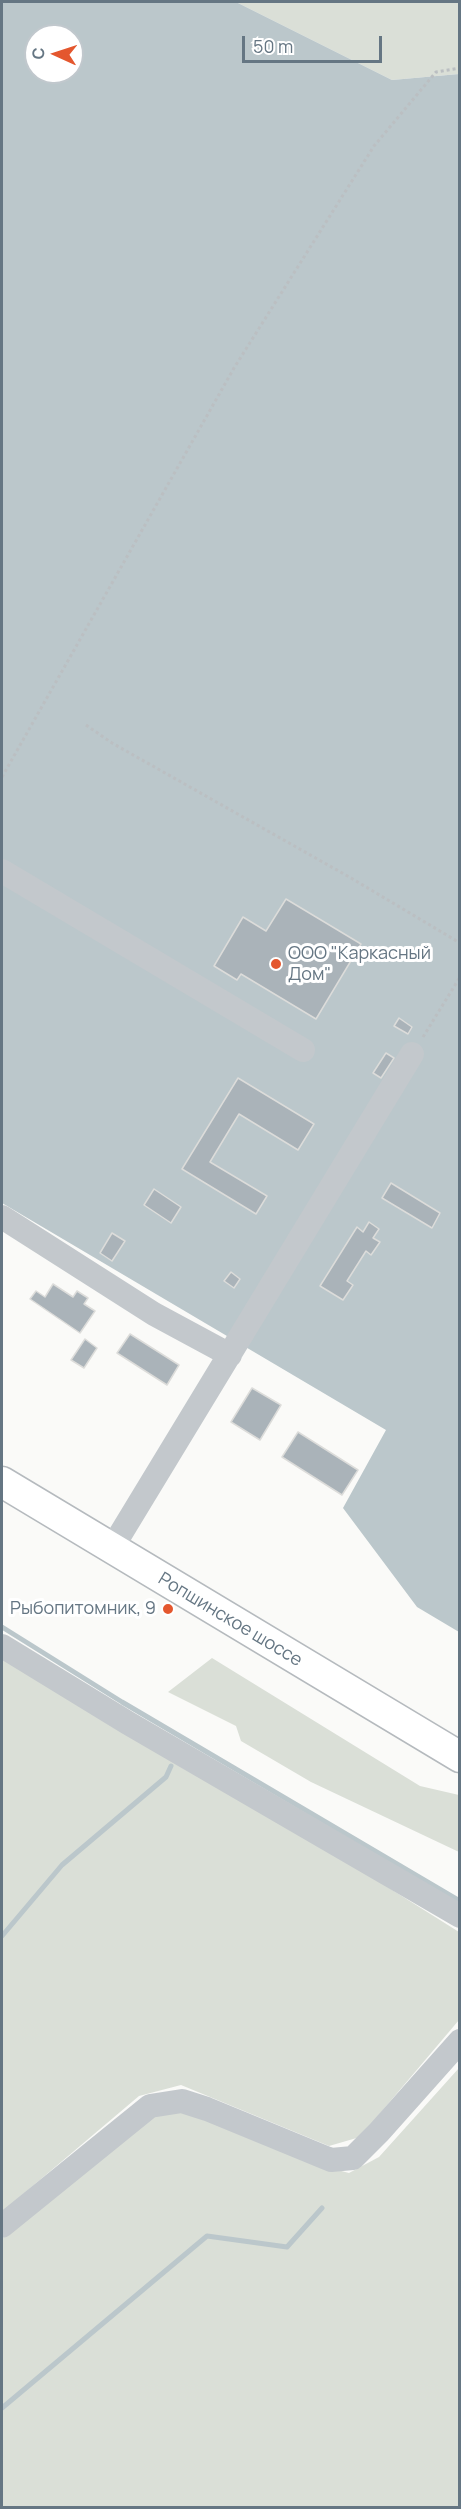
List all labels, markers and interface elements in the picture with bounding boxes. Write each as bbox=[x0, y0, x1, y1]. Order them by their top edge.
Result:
north arrow bbox=[24, 24, 84, 84]
scale bar bbox=[245, 24, 384, 62]
text: 50 m bbox=[253, 34, 293, 58]
text: С bbox=[27, 47, 49, 60]
place label: ООО "Каркасный Дом" bbox=[288, 943, 431, 986]
marker: ООО "Каркасный Дом" bbox=[269, 957, 283, 971]
street label: Ропшинское шоссе bbox=[154, 1568, 306, 1672]
place label: Рыбопитомник, 9 bbox=[10, 1598, 156, 1620]
marker: Рыбопитомник, 9 bbox=[161, 1602, 175, 1616]

